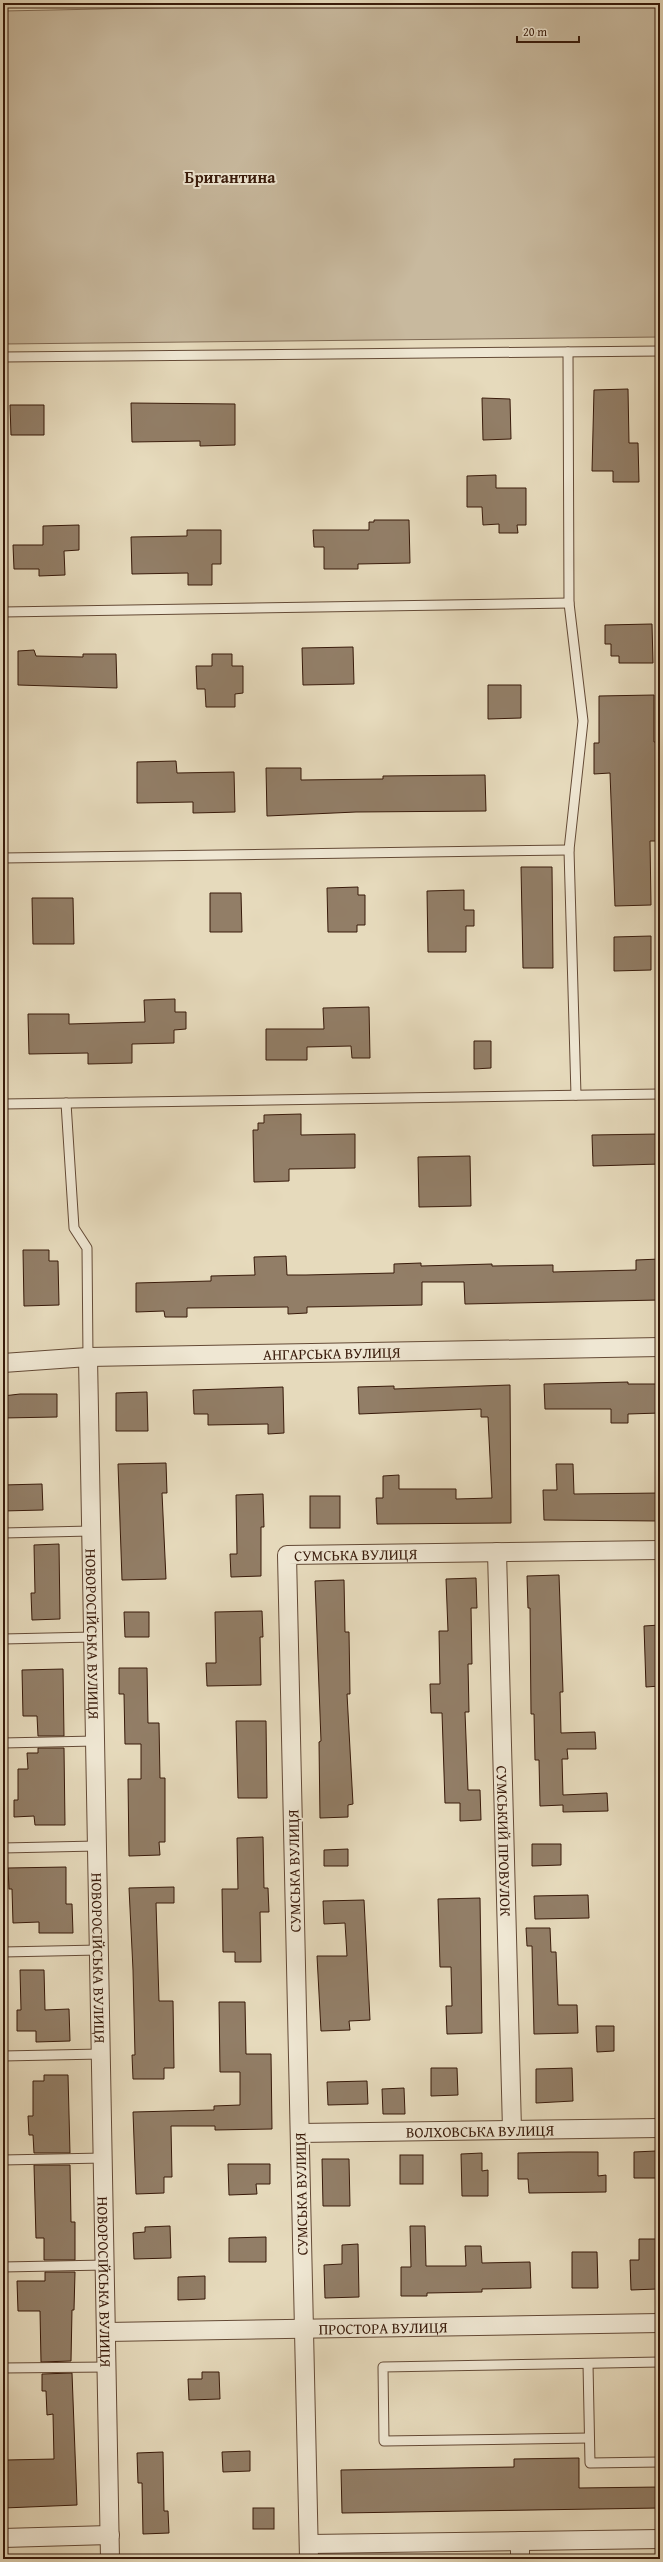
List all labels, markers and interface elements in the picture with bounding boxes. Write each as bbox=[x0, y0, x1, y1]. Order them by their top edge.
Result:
scale bar bbox=[517, 18, 579, 44]
text: 20 m bbox=[523, 23, 547, 40]
district label: Бригантина bbox=[185, 165, 276, 189]
street label: АНГАРСЬКА ВУЛИЦЯ bbox=[263, 1341, 401, 1364]
street label: СУМСЬКА ВУЛИЦЯ bbox=[294, 1543, 418, 1565]
street label: НОВОРОСІЙСЬКА ВУЛИЦЯ bbox=[81, 1548, 105, 1720]
street label: СУМСЬКИЙ ПРОВУЛОК bbox=[492, 1765, 517, 1917]
street label: СУМСЬКА ВУЛИЦЯ bbox=[282, 1809, 306, 1933]
street label: НОВОРОСІЙСЬКА ВУЛИЦЯ bbox=[87, 1872, 111, 2044]
street label: ВОЛХОВСЬКА ВУЛИЦЯ bbox=[406, 2119, 554, 2142]
street label: СУМСЬКА ВУЛИЦЯ bbox=[289, 2132, 313, 2256]
street label: НОВОРОСІЙСЬКА ВУЛИЦЯ bbox=[93, 2196, 117, 2368]
street label: ПРОСТОРА ВУЛИЦЯ bbox=[318, 2316, 448, 2339]

